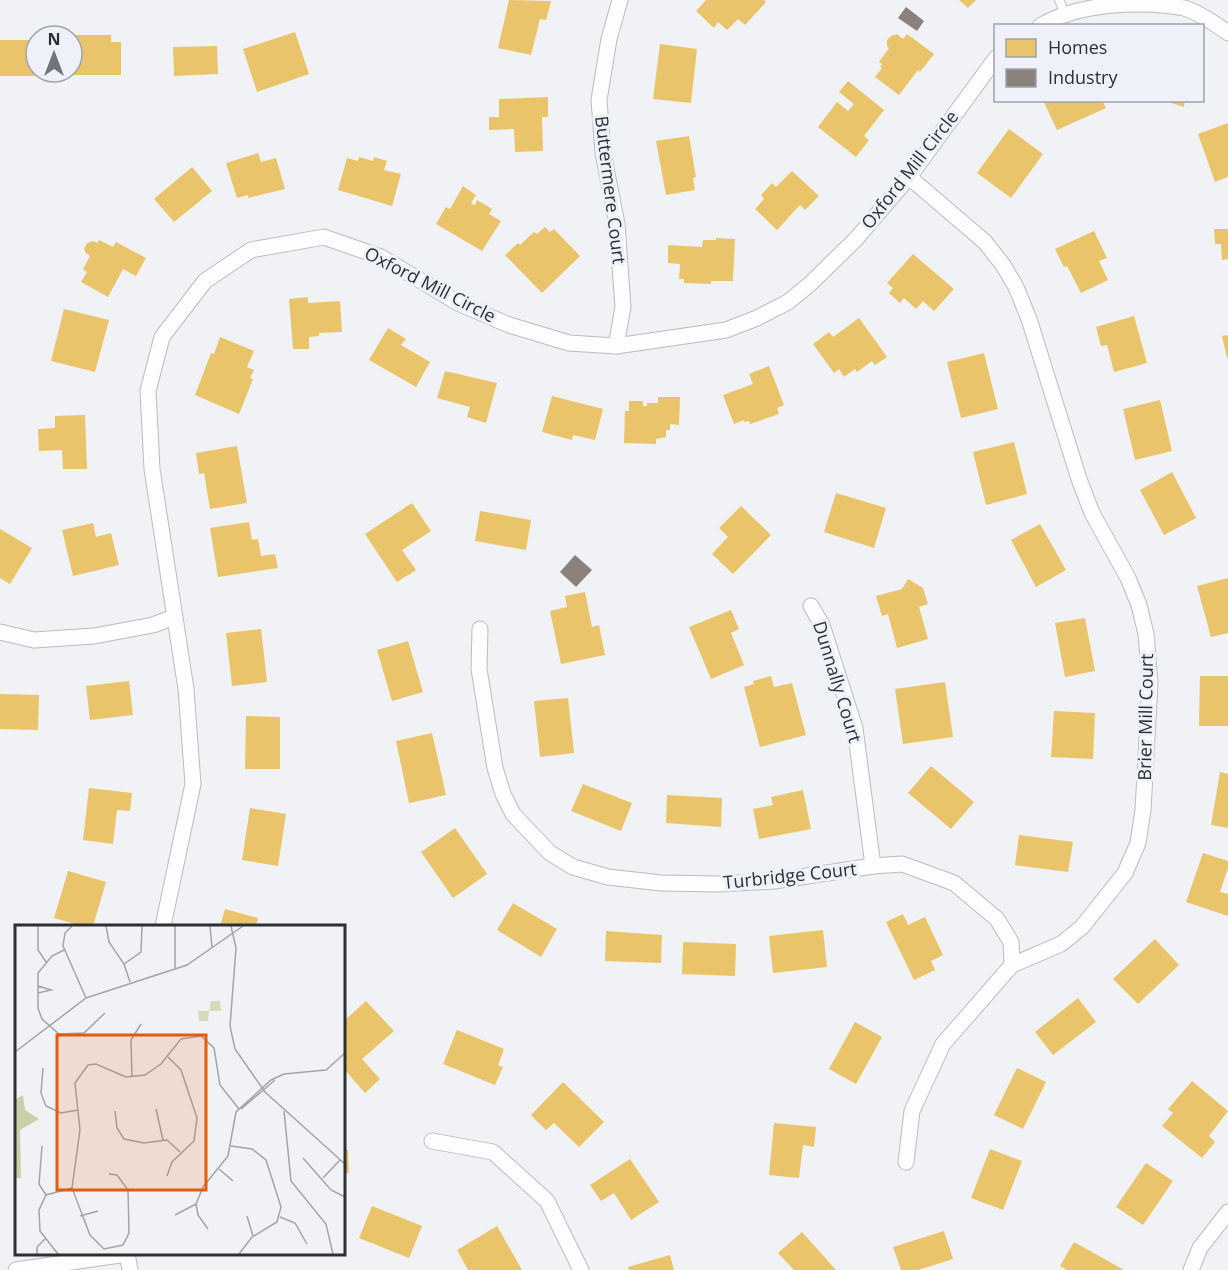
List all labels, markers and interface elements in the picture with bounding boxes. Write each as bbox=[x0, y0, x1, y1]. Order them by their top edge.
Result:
north arrow bbox=[24, 24, 84, 84]
legend bbox=[994, 24, 1204, 102]
text: N bbox=[47, 28, 61, 50]
text: Homes bbox=[1048, 35, 1107, 59]
text: Industry bbox=[1048, 65, 1118, 89]
street label: Oxford Mill Circle bbox=[855, 105, 963, 234]
street label: Buttermere Court bbox=[590, 115, 632, 265]
street label: Oxford Mill Circle bbox=[361, 241, 500, 328]
street label: Dunnally Court bbox=[808, 618, 868, 745]
street label: Brier Mill Court bbox=[1132, 653, 1158, 781]
street label: Turbridge Court bbox=[722, 856, 858, 894]
inset map bbox=[15, 925, 345, 1255]

